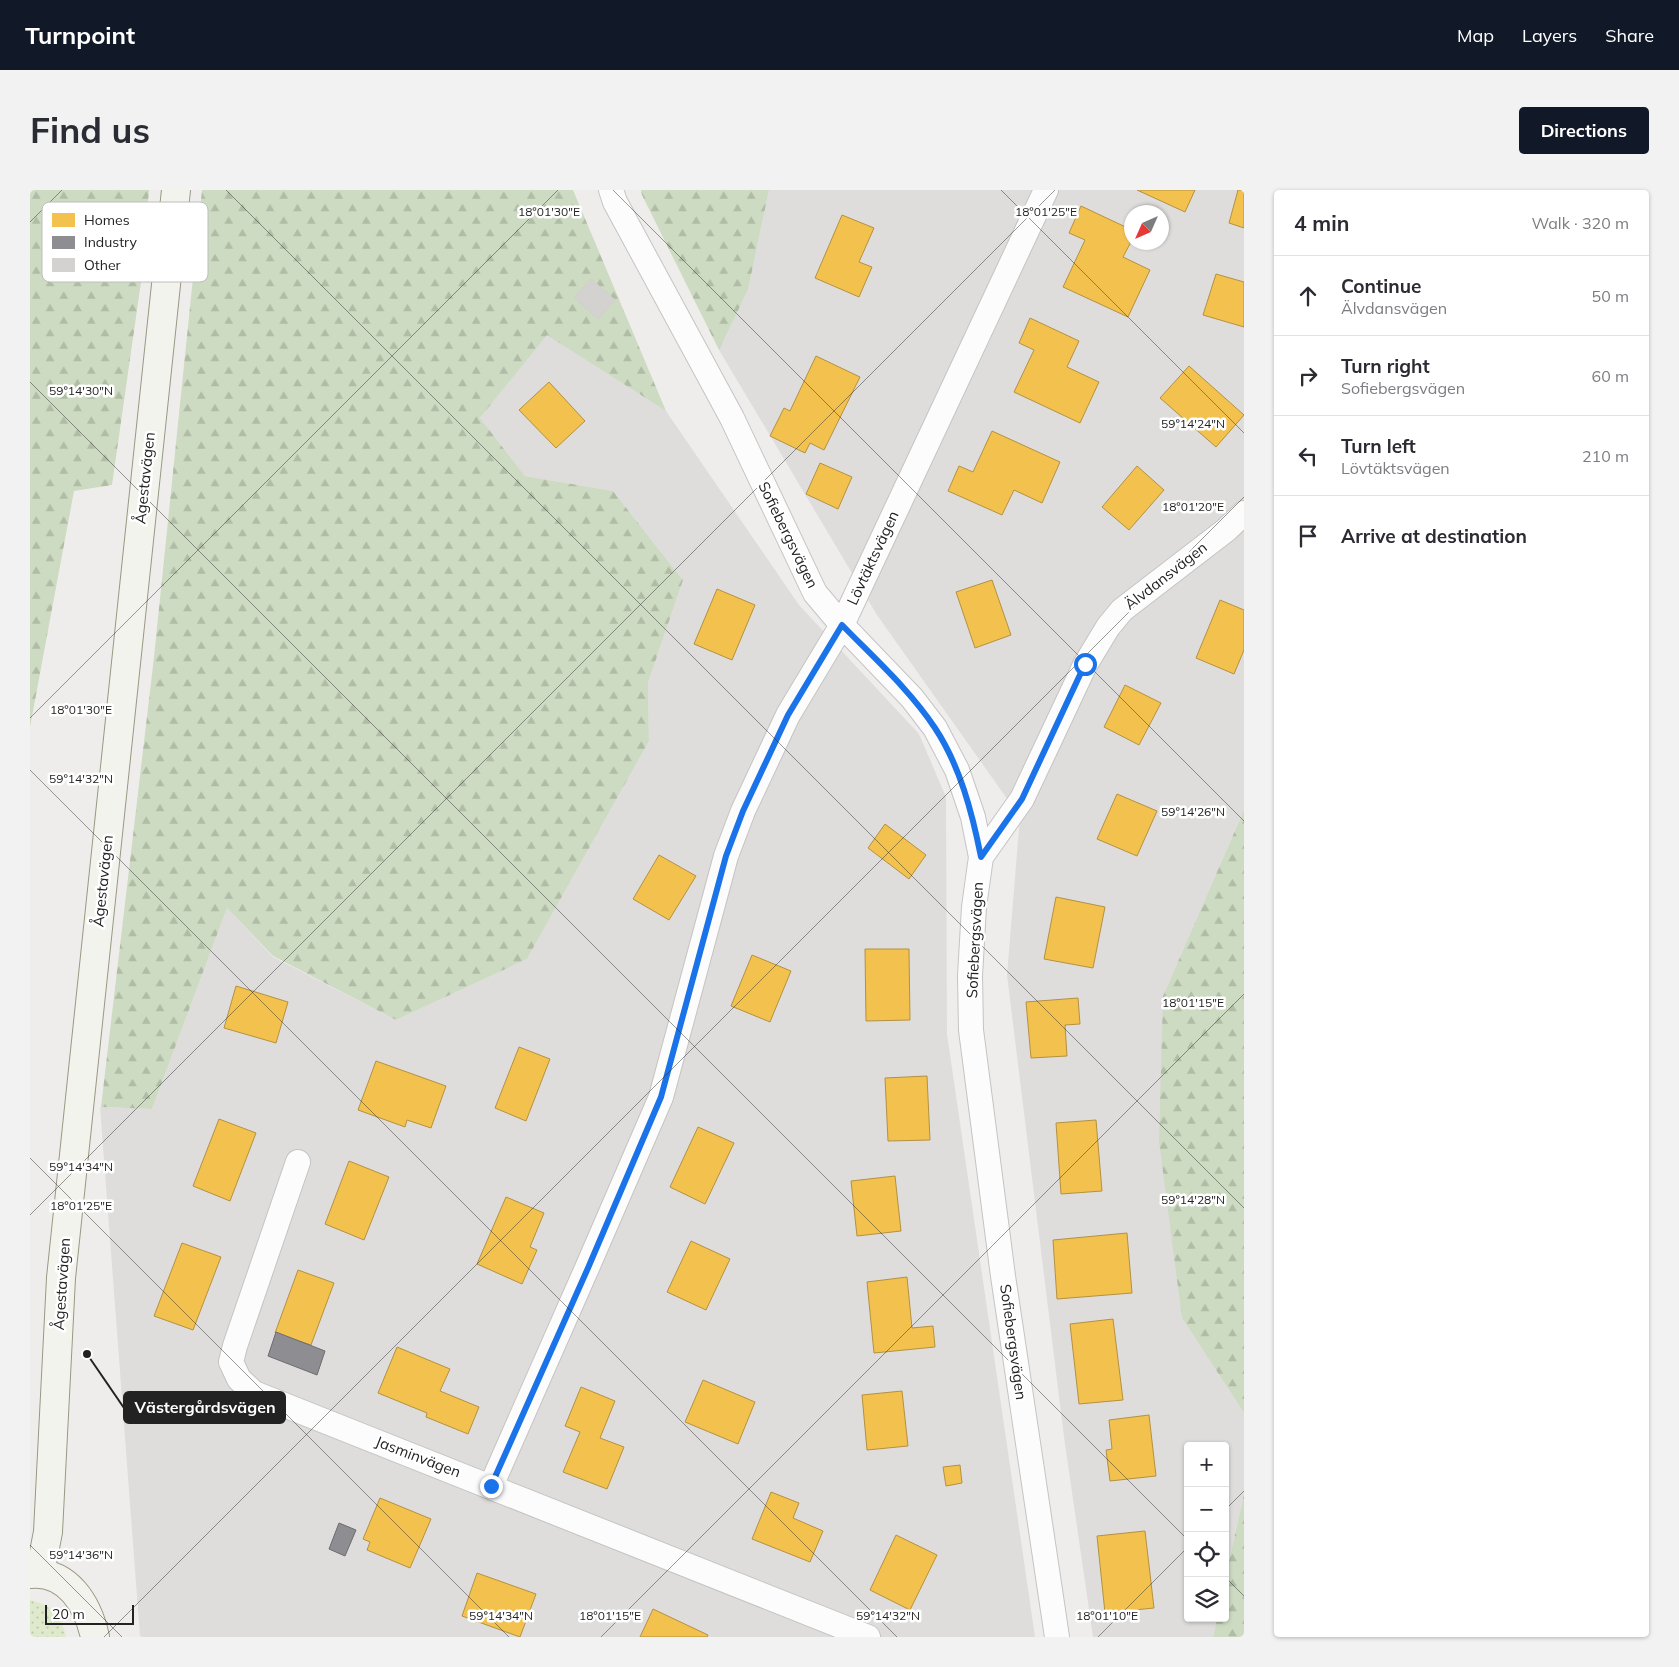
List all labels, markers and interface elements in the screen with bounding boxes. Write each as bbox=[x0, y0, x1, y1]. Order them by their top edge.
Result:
text: Turnpoint bbox=[25, 20, 135, 50]
text: Map bbox=[1457, 24, 1494, 47]
text: Layers bbox=[1522, 24, 1577, 47]
text: Share bbox=[1605, 24, 1654, 47]
button: Directions bbox=[1519, 107, 1649, 154]
text: Find us bbox=[30, 108, 150, 152]
legend bbox=[42, 202, 208, 282]
text: 18°01'30"E bbox=[518, 204, 580, 219]
text: 18°01'25"E bbox=[1015, 204, 1077, 219]
north arrow bbox=[1124, 205, 1169, 250]
text: 4 min bbox=[1294, 210, 1349, 236]
text: Homes bbox=[84, 211, 130, 229]
text: Walk · 320 m bbox=[1531, 213, 1629, 233]
text: Industry bbox=[84, 233, 138, 251]
text: Other bbox=[84, 256, 122, 274]
text: Continue bbox=[1341, 274, 1421, 298]
icon: ahead bbox=[1294, 282, 1322, 310]
text: 50 m bbox=[1592, 286, 1629, 306]
text: Älvdansvägen bbox=[1341, 298, 1447, 318]
text: Turn right bbox=[1341, 354, 1430, 378]
icon: right bbox=[1294, 362, 1322, 390]
text: 60 m bbox=[1592, 366, 1629, 386]
text: Sofiebergsvägen bbox=[1341, 378, 1465, 398]
text: 59°14'30"N bbox=[49, 383, 113, 398]
text: 59°14'24"N bbox=[1161, 416, 1225, 431]
street label: Ågestavägen bbox=[129, 431, 159, 525]
text: Turn left bbox=[1341, 434, 1416, 458]
icon: left bbox=[1294, 442, 1322, 470]
text: 210 m bbox=[1582, 446, 1629, 466]
text: Lövtäktsvägen bbox=[1341, 458, 1450, 478]
street label: Sofiebergsvägen bbox=[754, 478, 823, 591]
text: 18°01'20"E bbox=[1162, 499, 1224, 514]
street label: Lövtäktsvägen bbox=[842, 508, 903, 608]
icon: arrive bbox=[1294, 522, 1322, 550]
text: Arrive at destination bbox=[1341, 524, 1527, 548]
street label: Älvdansvägen bbox=[1121, 537, 1211, 614]
route start bbox=[1074, 653, 1097, 676]
text: 18°01'30"E bbox=[50, 702, 112, 717]
text: 59°14'32"N bbox=[49, 771, 113, 786]
text: 59°14'26"N bbox=[1161, 804, 1225, 819]
street label: Ågestavägen bbox=[87, 834, 117, 928]
street label: Sofiebergsvägen bbox=[962, 881, 987, 999]
text: 18°01'15"E bbox=[1162, 995, 1224, 1010]
text: 59°14'34"N bbox=[49, 1159, 113, 1174]
text: 59°14'28"N bbox=[1161, 1192, 1225, 1207]
text: 18°01'25"E bbox=[50, 1198, 112, 1213]
street label: Ågestavägen bbox=[48, 1237, 74, 1331]
street label: Sofiebergsvägen bbox=[996, 1283, 1031, 1401]
callout: Västergårdsvägen bbox=[124, 1392, 285, 1423]
text: Västergårdsvägen bbox=[133, 1397, 276, 1417]
street label: Jasminvägen bbox=[373, 1432, 463, 1481]
map controls bbox=[1184, 1442, 1229, 1622]
button: + bbox=[1184, 1442, 1229, 1487]
route end bbox=[480, 1475, 503, 1498]
button: − bbox=[1184, 1487, 1229, 1532]
button: locate bbox=[1184, 1532, 1229, 1577]
text: 59°14'36"N bbox=[49, 1547, 113, 1562]
button: layers bbox=[1184, 1577, 1229, 1622]
scale bar bbox=[45, 1602, 134, 1625]
text: 20 m bbox=[52, 1605, 85, 1623]
text: 59°14'34"N bbox=[469, 1608, 533, 1623]
text: 18°01'15"E bbox=[579, 1608, 641, 1623]
text: 59°14'32"N bbox=[856, 1608, 920, 1623]
text: 18°01'10"E bbox=[1076, 1608, 1138, 1623]

